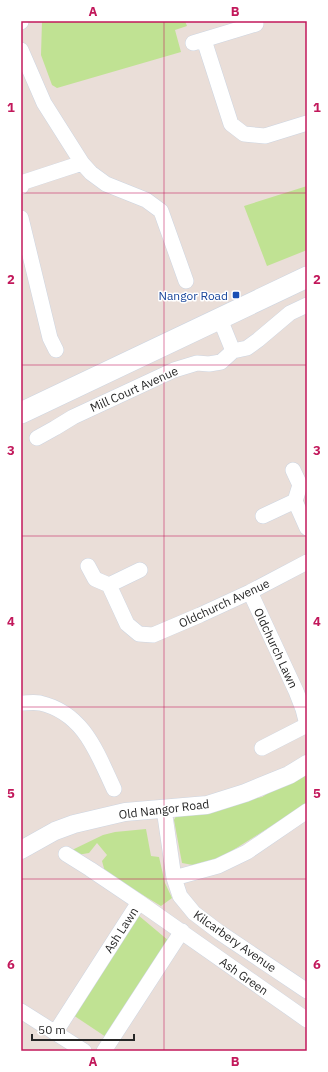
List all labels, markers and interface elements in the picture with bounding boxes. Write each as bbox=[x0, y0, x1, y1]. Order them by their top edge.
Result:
text: A bbox=[89, 3, 98, 20]
text: B bbox=[231, 3, 240, 20]
text: 1 bbox=[7, 99, 15, 116]
text: 1 bbox=[313, 99, 321, 116]
text: 2 bbox=[7, 271, 15, 288]
text: 2 bbox=[313, 271, 321, 288]
place label: Nangor Road bbox=[158, 288, 228, 303]
marker: Nangor Road bbox=[231, 290, 241, 300]
street label: Mill Court Avenue bbox=[88, 363, 181, 415]
text: 3 bbox=[7, 442, 15, 459]
text: 3 bbox=[313, 442, 321, 459]
street label: Oldchurch Avenue bbox=[176, 575, 272, 631]
street label: Oldchurch Lawn bbox=[251, 605, 301, 691]
text: 4 bbox=[7, 613, 15, 630]
text: 4 bbox=[313, 613, 321, 630]
text: 5 bbox=[7, 785, 15, 802]
text: 5 bbox=[313, 785, 321, 802]
street label: Old Nangor Road bbox=[118, 796, 210, 822]
street label: Ash Lawn bbox=[101, 904, 141, 956]
street label: Kilcarbery Avenue bbox=[191, 907, 280, 975]
street label: Ash Green bbox=[217, 954, 271, 998]
text: 6 bbox=[7, 956, 15, 973]
text: 6 bbox=[313, 956, 321, 973]
scale bar bbox=[32, 1016, 134, 1042]
text: 50 m bbox=[38, 1022, 66, 1037]
text: A bbox=[89, 1053, 98, 1070]
text: B bbox=[231, 1053, 240, 1070]

